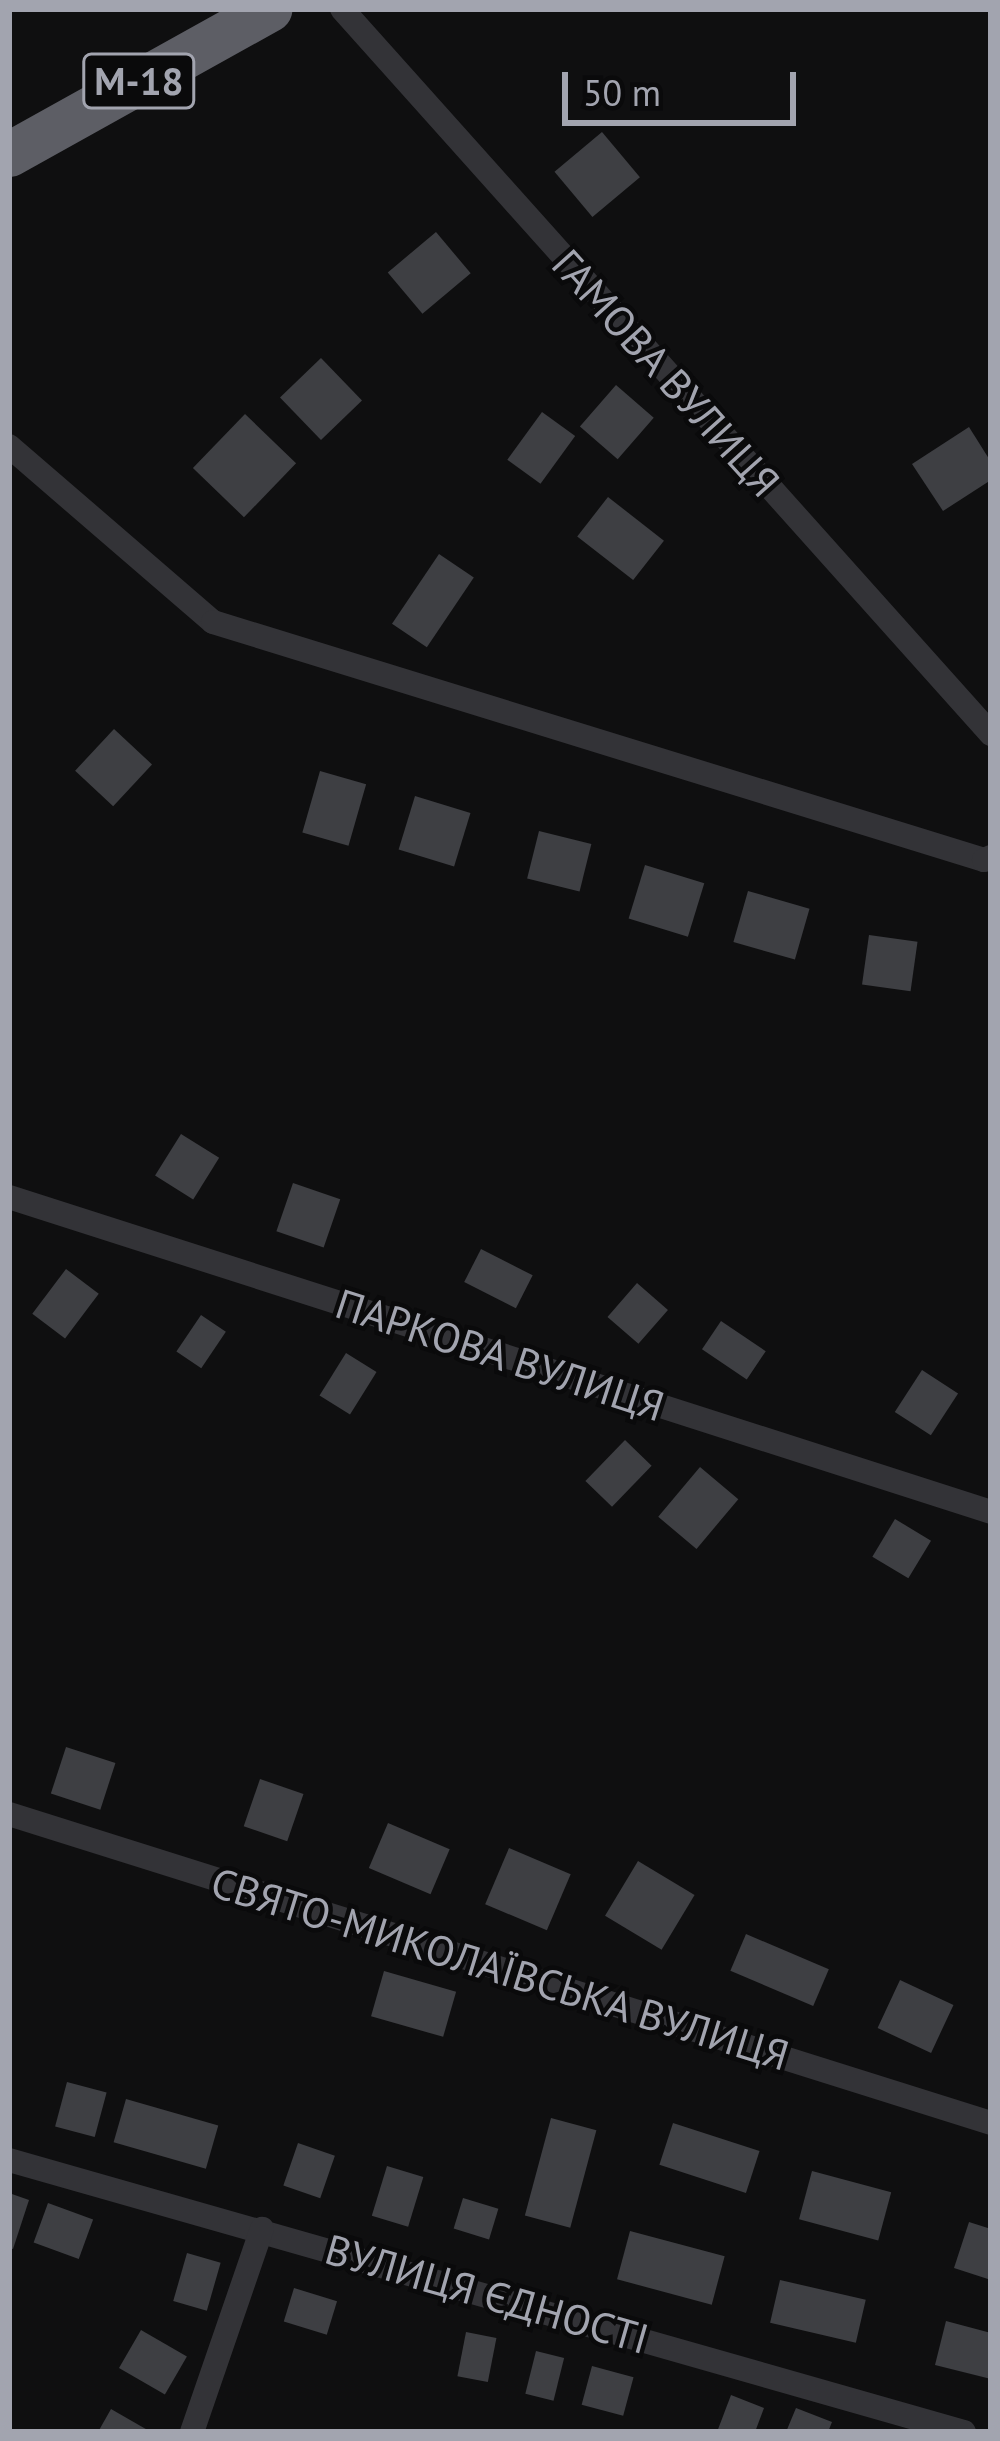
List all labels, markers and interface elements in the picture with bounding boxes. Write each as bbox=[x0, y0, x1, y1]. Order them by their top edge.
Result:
road number: М-18 bbox=[82, 48, 196, 114]
scale bar bbox=[568, 48, 802, 122]
text: 50 m bbox=[583, 69, 661, 116]
street label: ГАМОВА ВУЛИЦЯ bbox=[541, 238, 791, 508]
street label: ПАРКОВА ВУЛИЦЯ bbox=[329, 1278, 671, 1432]
street label: СВЯТО-МИКОЛАЇВСЬКА ВУЛИЦЯ bbox=[204, 1857, 796, 2081]
street label: ВУЛИЦЯ ЄДНОСТІ bbox=[320, 2224, 654, 2364]

